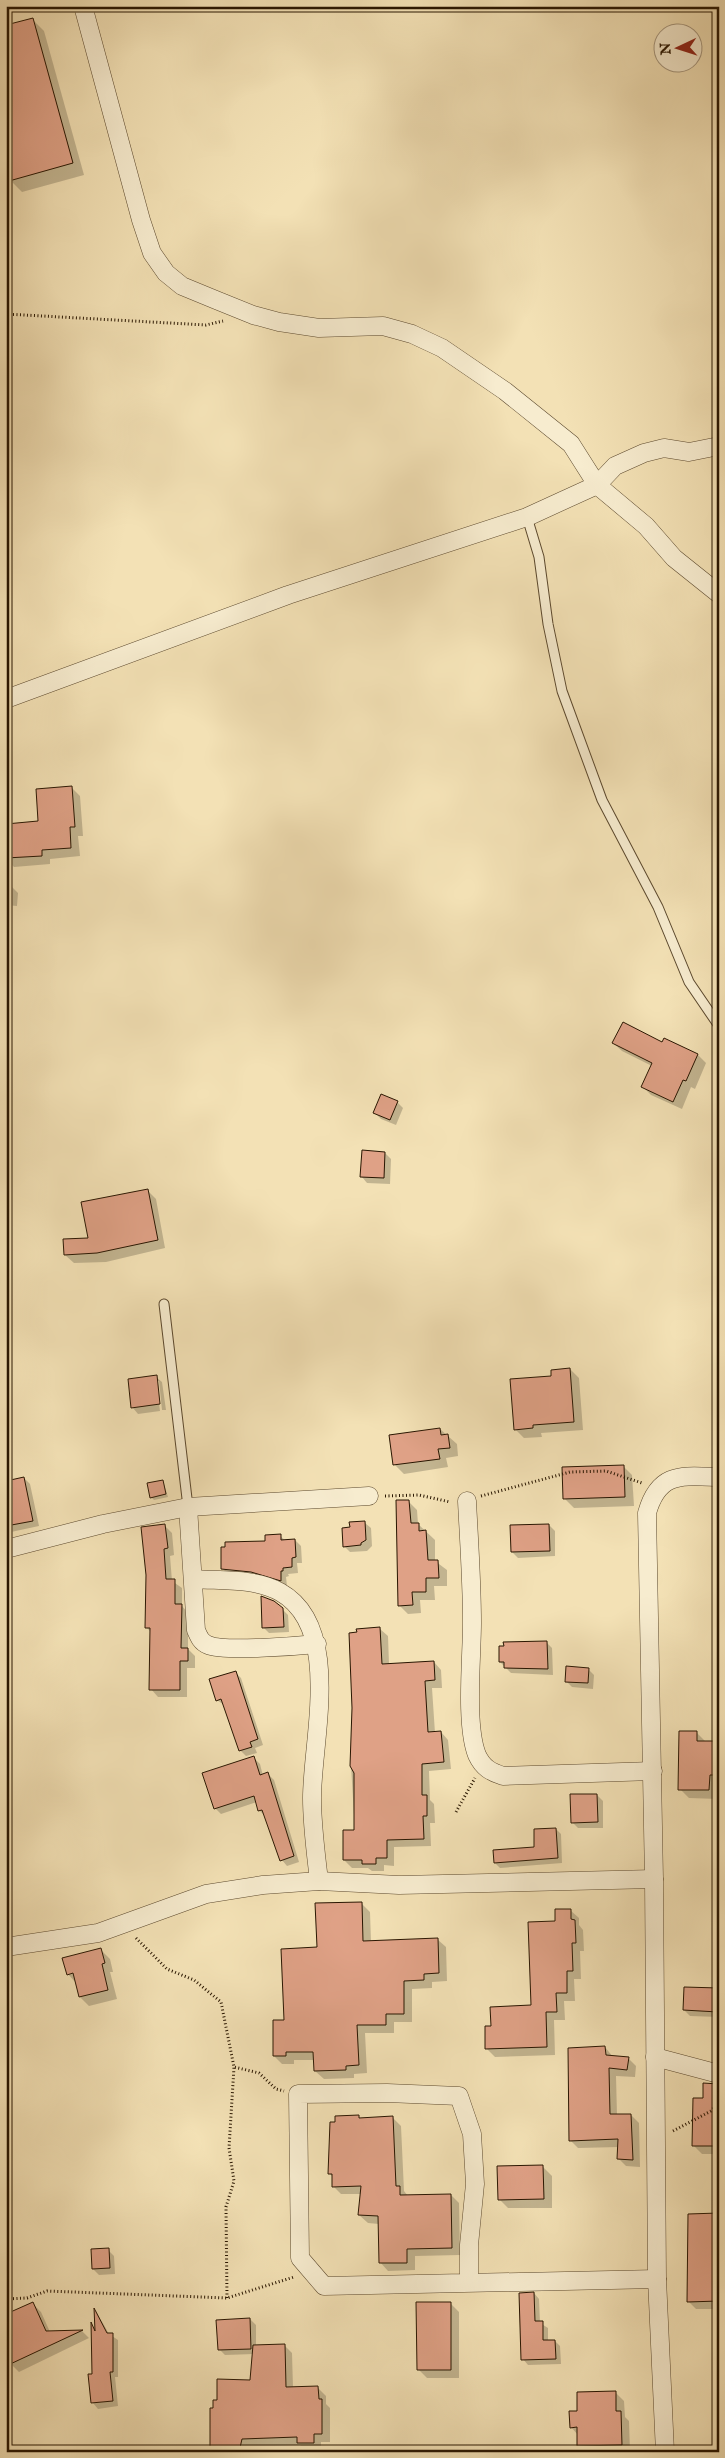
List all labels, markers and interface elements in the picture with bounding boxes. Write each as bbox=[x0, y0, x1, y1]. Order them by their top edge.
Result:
north arrow bbox=[652, 22, 702, 72]
text: N bbox=[657, 42, 675, 57]

